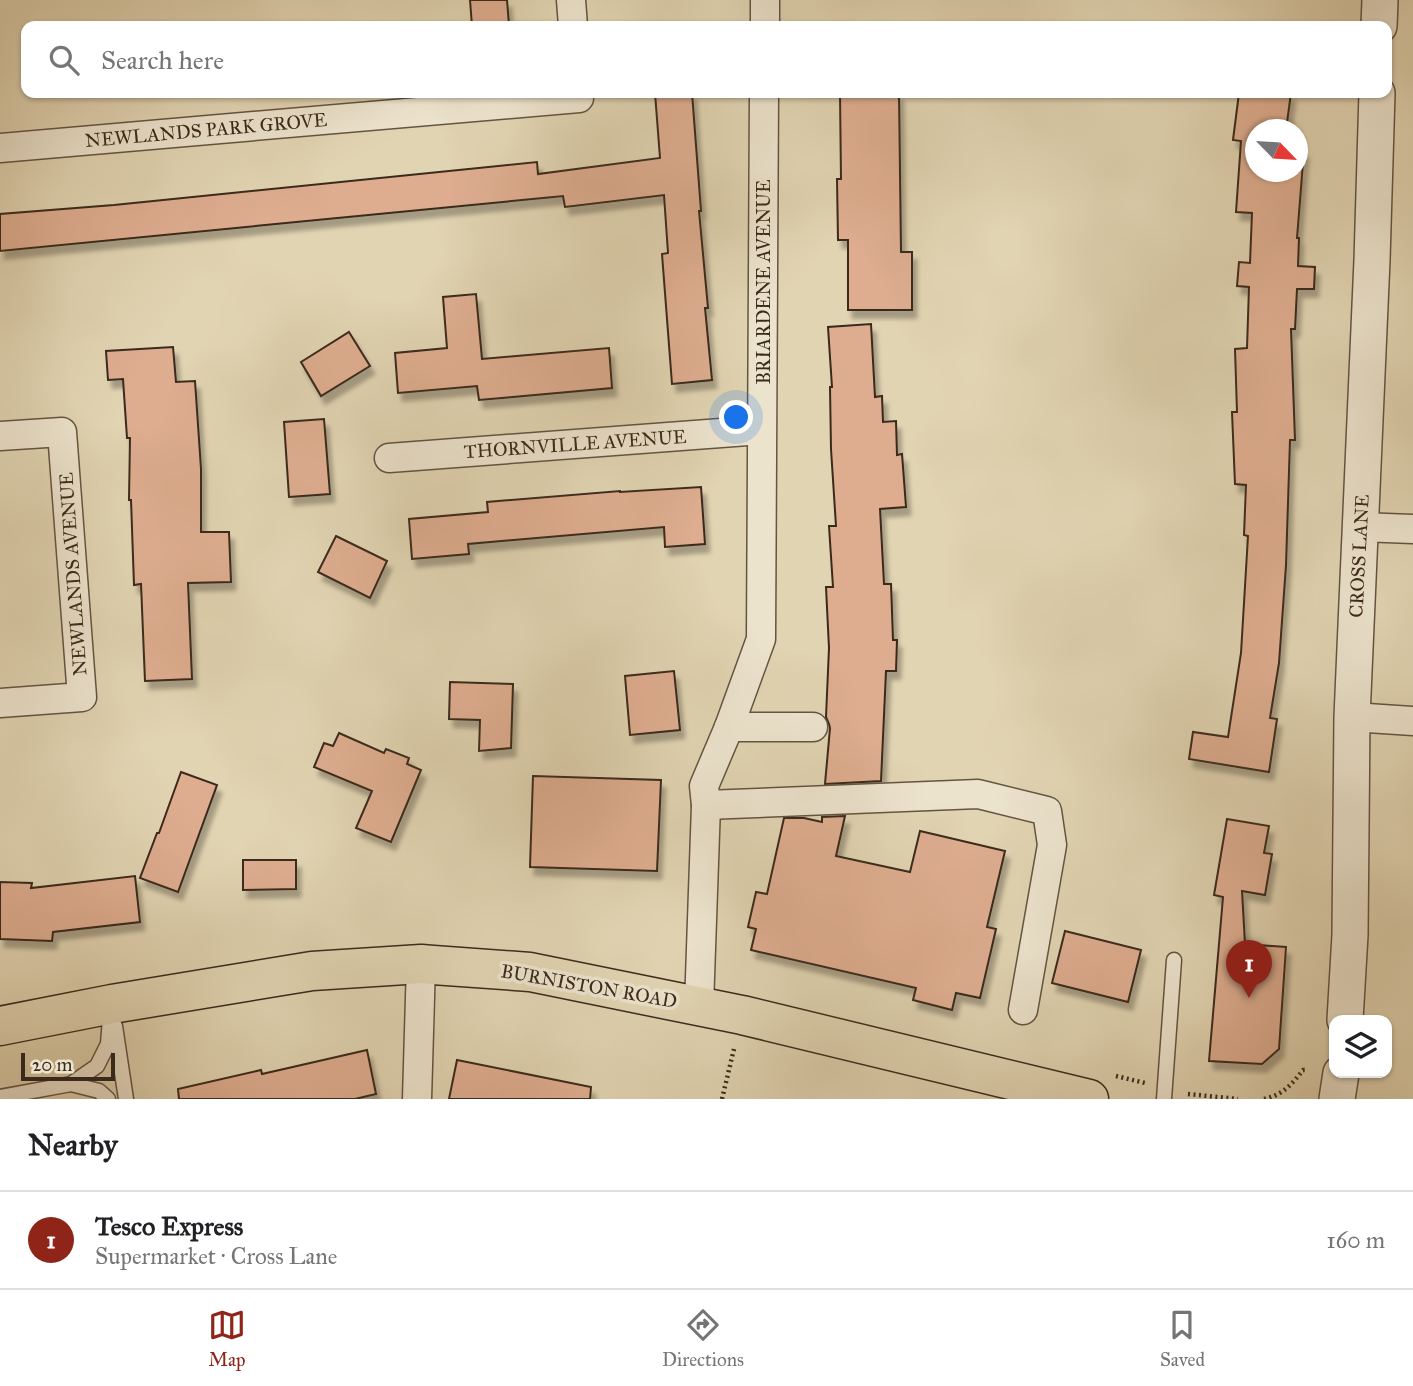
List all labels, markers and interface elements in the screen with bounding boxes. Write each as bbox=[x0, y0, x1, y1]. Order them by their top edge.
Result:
search box bbox=[21, 21, 1392, 98]
icon: search bbox=[45, 41, 83, 79]
text: Search here bbox=[101, 44, 224, 76]
street label: NEWLANDS PARK GROVE bbox=[84, 108, 328, 152]
north arrow bbox=[1245, 119, 1308, 182]
street label: BRIARDENE AVENUE bbox=[752, 179, 775, 385]
your location bbox=[719, 400, 753, 434]
street label: THORNVILLE AVENUE bbox=[463, 425, 687, 463]
street label: NEWLANDS AVENUE bbox=[54, 471, 92, 677]
street label: CROSS LANE bbox=[1344, 493, 1374, 618]
pin: 1 bbox=[1226, 940, 1272, 998]
street label: BURNISTON ROAD bbox=[499, 959, 679, 1013]
map controls bbox=[1329, 1015, 1392, 1078]
button: layers bbox=[1329, 1015, 1392, 1078]
scale bar bbox=[21, 1050, 116, 1082]
text: 20 m bbox=[32, 1053, 73, 1076]
text: Nearby bbox=[28, 1127, 118, 1163]
text: Tesco Express bbox=[95, 1210, 243, 1242]
text: 1 bbox=[46, 1226, 56, 1254]
text: 160 m bbox=[1327, 1226, 1385, 1254]
text: Supermarket · Cross Lane bbox=[95, 1242, 337, 1270]
tab: Map bbox=[208, 1306, 246, 1371]
tab: Directions bbox=[662, 1306, 744, 1371]
tab: Saved bbox=[1160, 1306, 1205, 1371]

